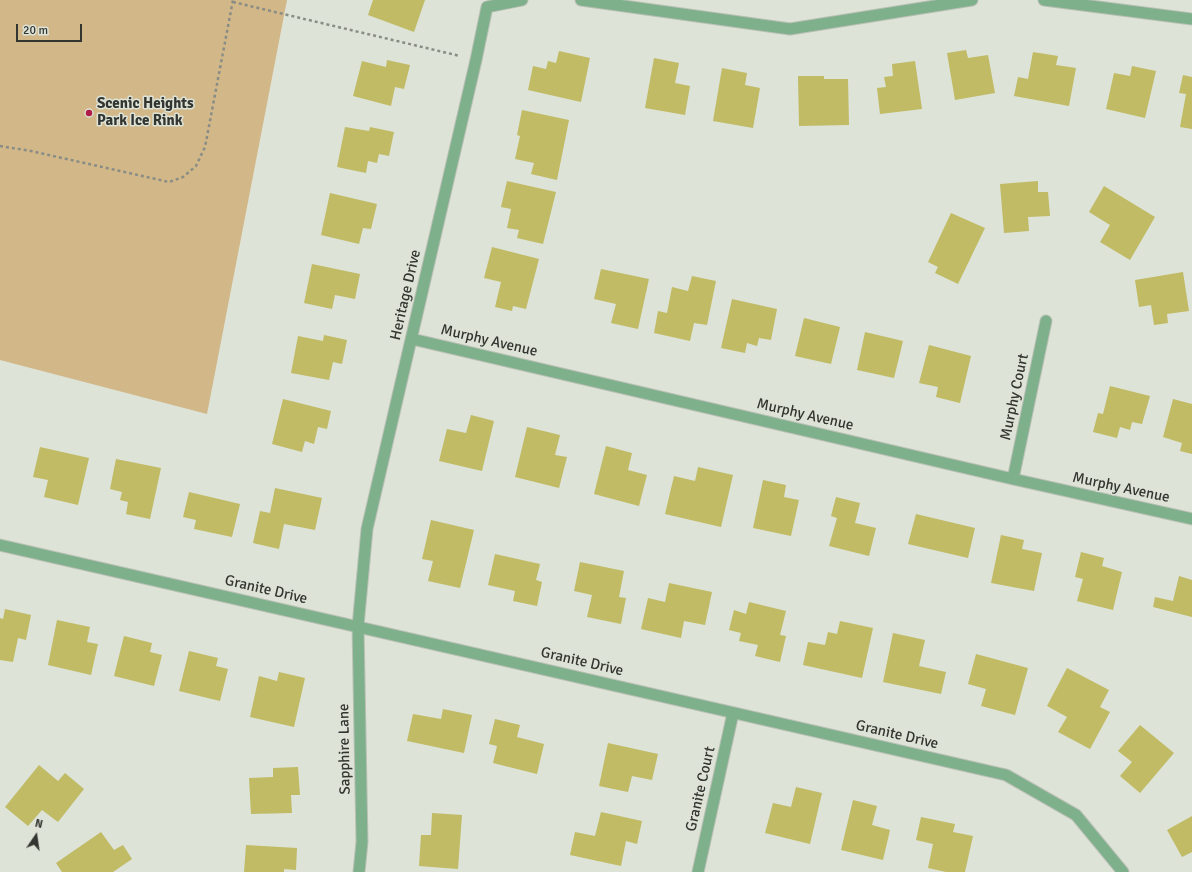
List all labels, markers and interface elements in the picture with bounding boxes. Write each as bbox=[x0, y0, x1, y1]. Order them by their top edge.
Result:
scale bar bbox=[18, 16, 84, 42]
text: 20 m bbox=[23, 23, 48, 38]
place label: Scenic Heights Park Ice Rink bbox=[97, 95, 194, 130]
marker: Scenic Heights Park Ice Rink bbox=[84, 108, 94, 118]
street label: Heritage Drive bbox=[387, 248, 425, 342]
street label: Murphy Avenue bbox=[439, 321, 539, 361]
street label: Murphy Court bbox=[997, 352, 1033, 442]
street label: Murphy Avenue bbox=[755, 395, 855, 435]
street label: Murphy Avenue bbox=[1071, 469, 1171, 507]
street label: Granite Drive bbox=[223, 572, 309, 608]
street label: Granite Drive bbox=[539, 644, 625, 680]
street label: Sapphire Lane bbox=[335, 703, 355, 795]
street label: Granite Drive bbox=[854, 717, 940, 753]
street label: Granite Court bbox=[682, 745, 720, 833]
north arrow bbox=[16, 816, 56, 856]
text: N bbox=[34, 817, 44, 831]

